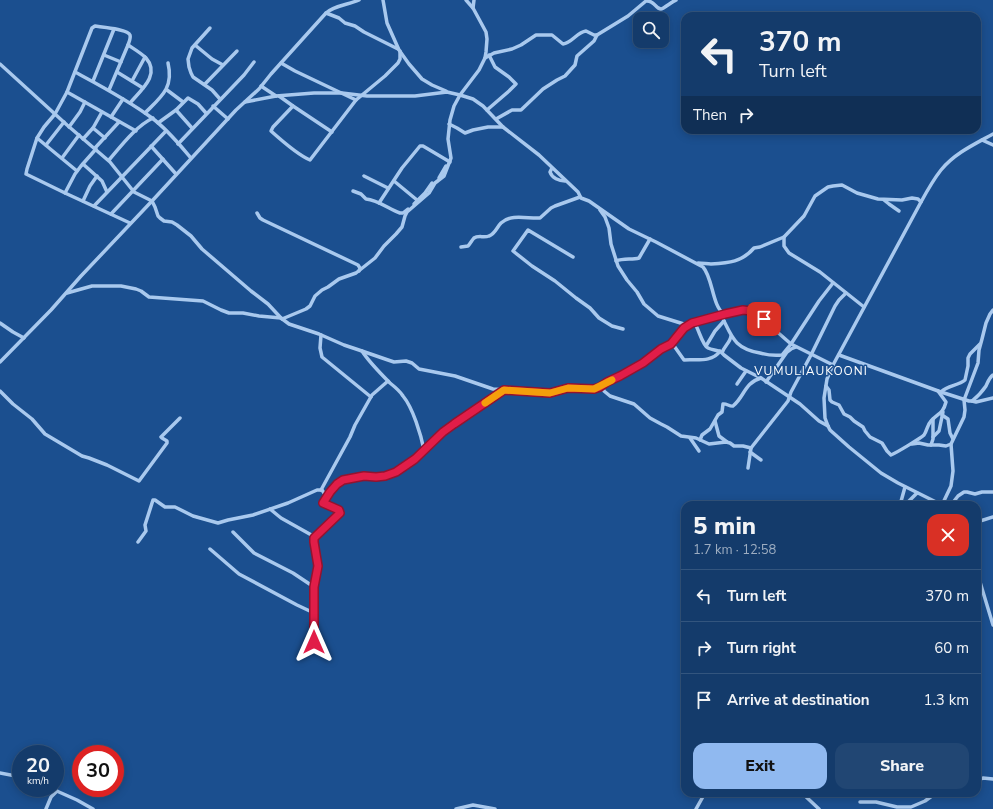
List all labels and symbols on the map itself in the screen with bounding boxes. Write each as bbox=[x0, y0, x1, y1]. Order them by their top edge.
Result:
pin bbox=[747, 302, 781, 336]
district label: VUMULIAUKOONI bbox=[753, 363, 868, 379]
position arrow bbox=[293, 621, 335, 663]
speed limit sign: 30 bbox=[72, 745, 124, 797]

